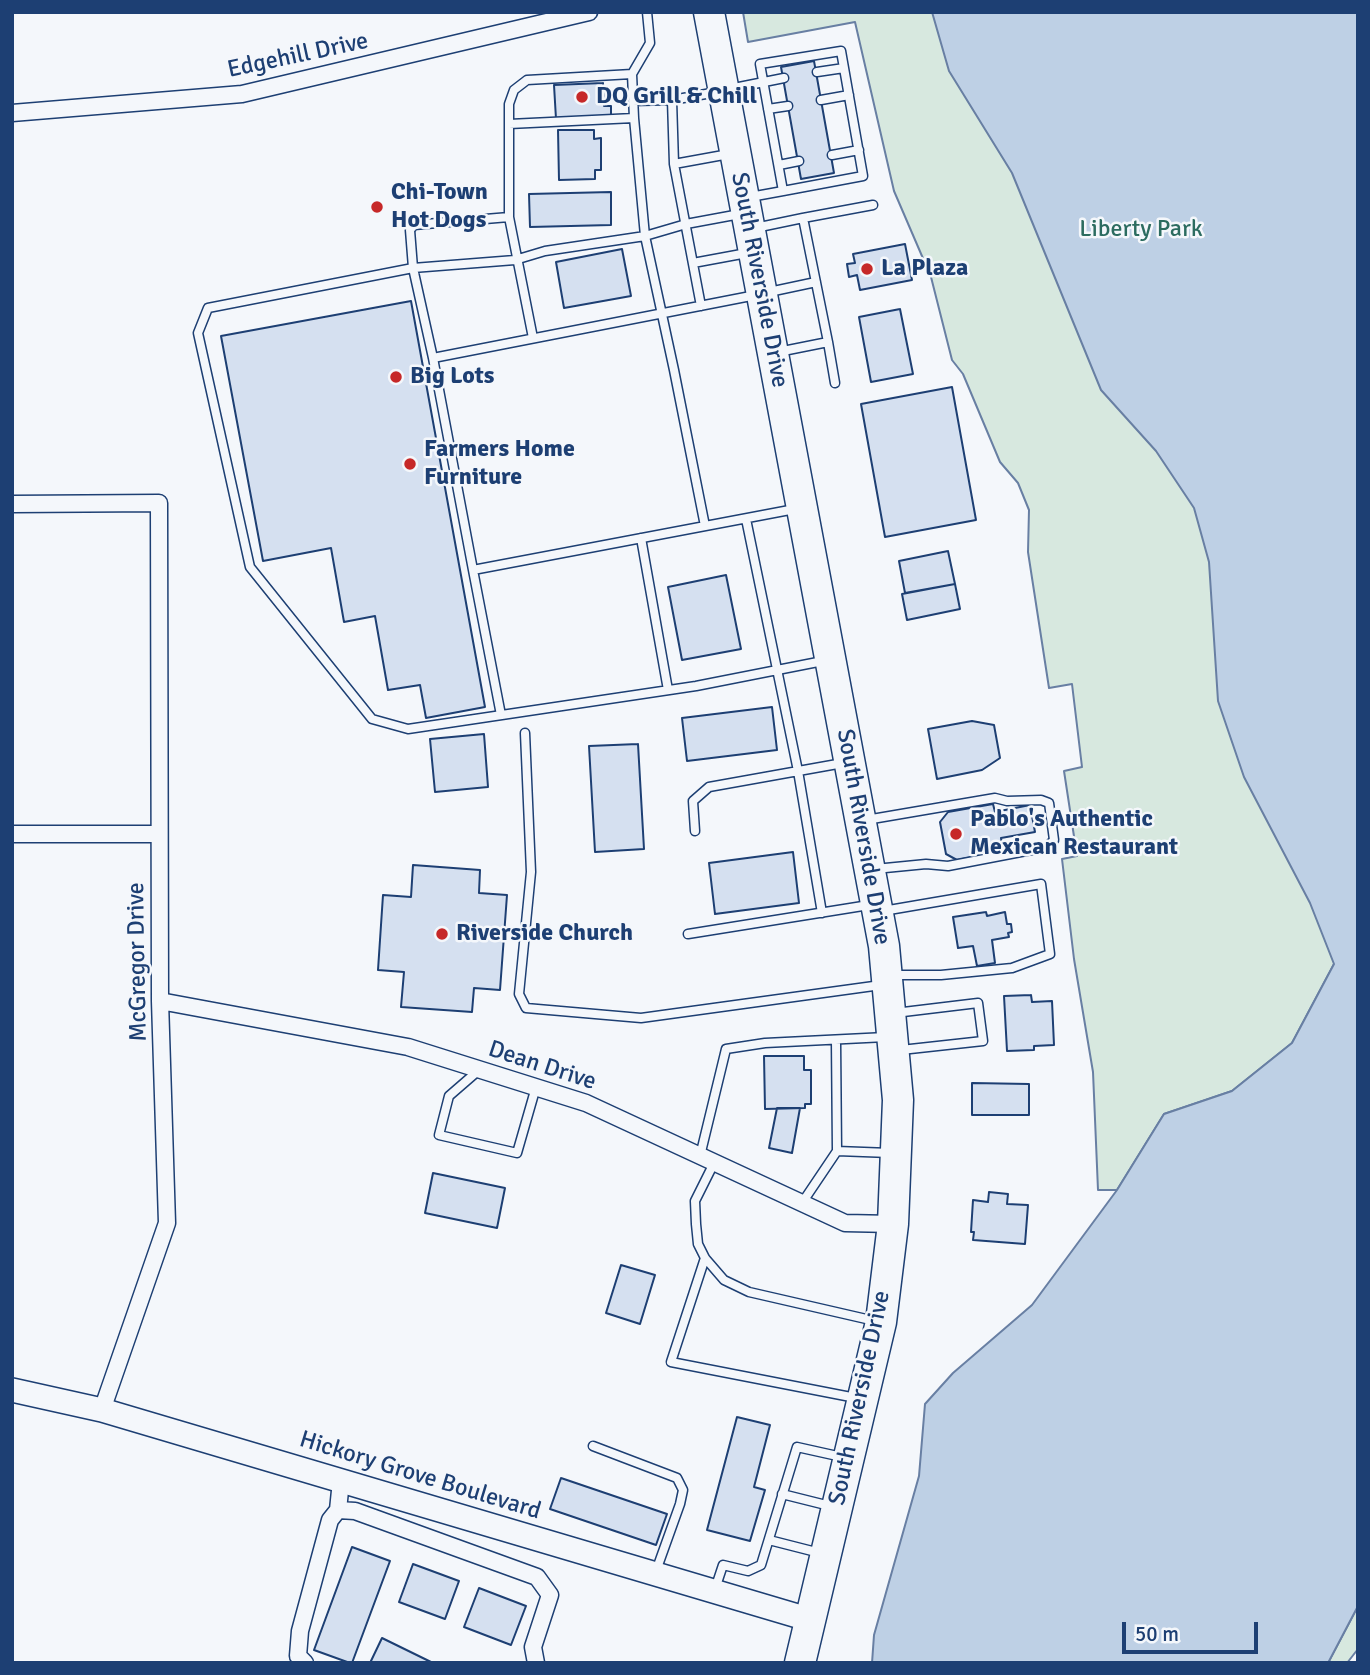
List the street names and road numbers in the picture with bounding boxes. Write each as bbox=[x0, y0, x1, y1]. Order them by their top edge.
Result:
street label: Edgehill Drive bbox=[225, 27, 371, 85]
street label: South Riverside Drive bbox=[724, 170, 794, 390]
street label: South Riverside Drive bbox=[830, 727, 896, 947]
street label: McGregor Drive bbox=[122, 882, 154, 1042]
street label: Dean Drive bbox=[484, 1035, 600, 1097]
street label: South Riverside Drive bbox=[823, 1288, 897, 1508]
street label: Hickory Grove Boulevard bbox=[296, 1426, 544, 1526]

